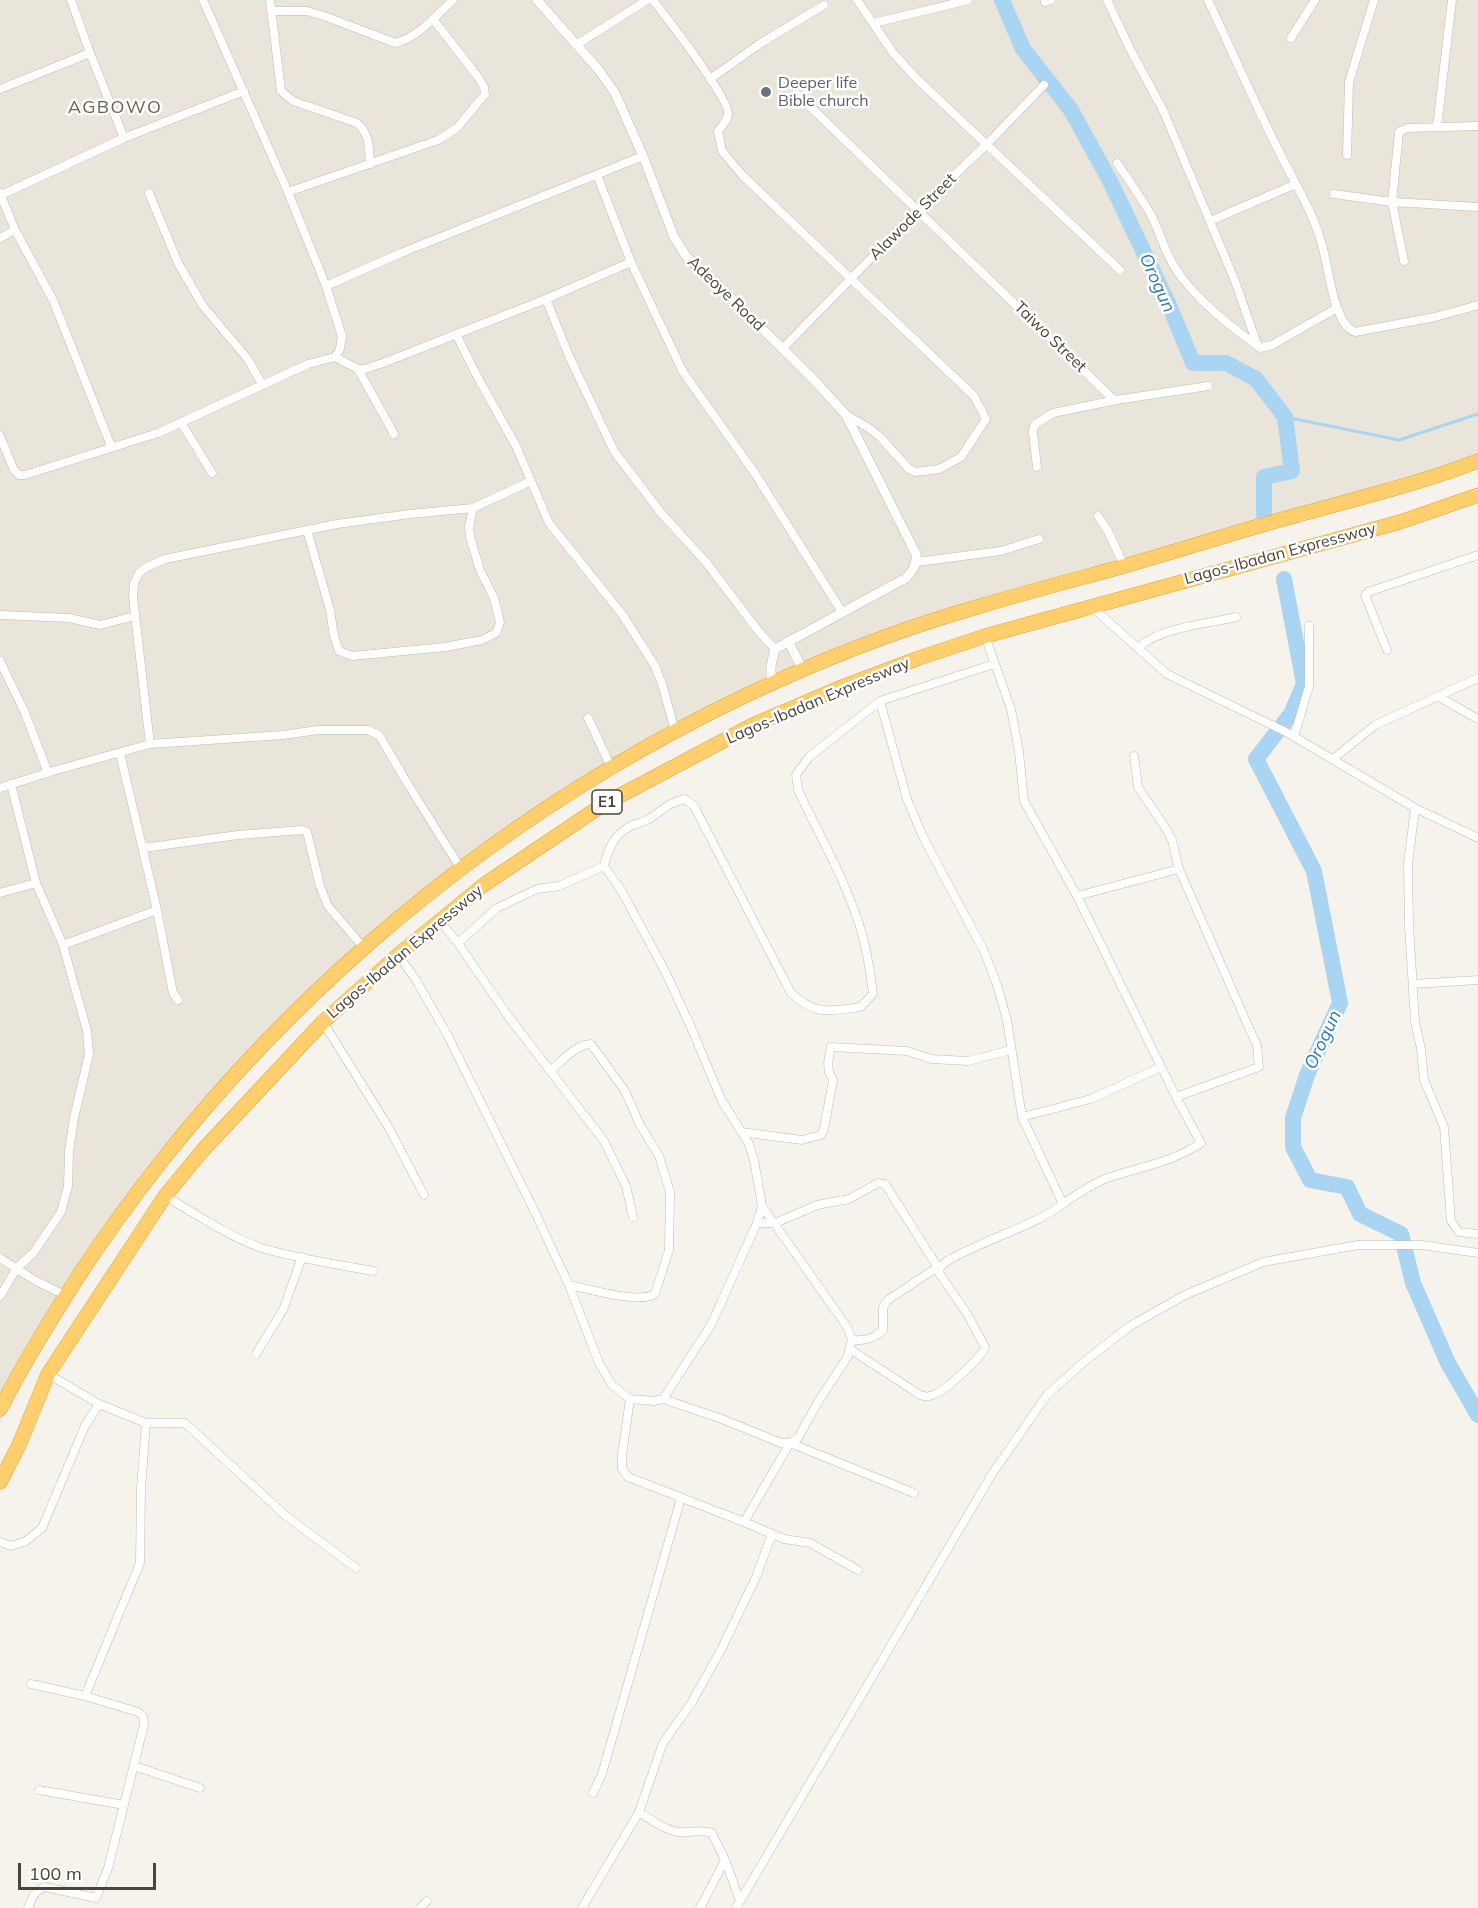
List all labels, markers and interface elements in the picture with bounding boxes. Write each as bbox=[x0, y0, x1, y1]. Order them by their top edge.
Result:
place label: Deeper life Bible church bbox=[778, 73, 869, 111]
marker: Deeper life Bible church bbox=[759, 85, 773, 99]
district label: AGBOWO bbox=[68, 97, 162, 119]
street label: Alawode Street bbox=[866, 170, 960, 264]
water label: Orogun bbox=[1134, 250, 1180, 316]
street label: Adeoye Road bbox=[684, 253, 768, 335]
street label: Taiwo Street bbox=[1010, 298, 1090, 376]
street label: Lagos-Ibadan Expressway bbox=[1182, 519, 1378, 589]
street label: Lagos-Ibadan Expressway bbox=[723, 654, 913, 748]
road number: E1 bbox=[592, 790, 622, 814]
street label: Lagos-Ibadan Expressway bbox=[323, 881, 487, 1023]
water label: Orogun bbox=[1300, 1007, 1346, 1073]
scale bar bbox=[21, 1851, 159, 1889]
text: 100 m bbox=[29, 1862, 82, 1885]

